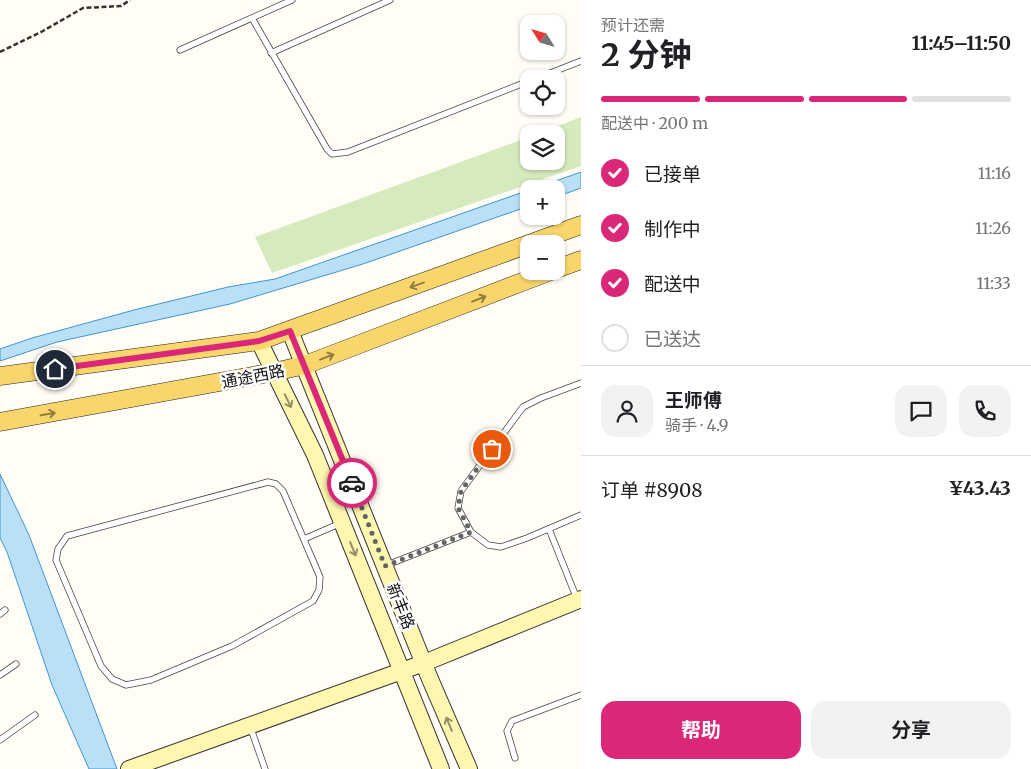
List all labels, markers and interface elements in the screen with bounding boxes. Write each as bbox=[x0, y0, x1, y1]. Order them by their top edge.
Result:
north arrow bbox=[520, 15, 565, 60]
map controls bbox=[520, 15, 565, 280]
text: 预计还需 bbox=[601, 15, 665, 35]
text: 11:45–11:50 bbox=[912, 31, 1011, 55]
text: 2 分钟 bbox=[601, 35, 691, 75]
button: locate bbox=[520, 70, 565, 115]
text: 配送中 · 200 m bbox=[601, 113, 708, 133]
button: layers bbox=[520, 125, 565, 170]
icon: check bbox=[601, 159, 629, 187]
text: 已接单 bbox=[644, 162, 701, 186]
text: 11:16 bbox=[978, 163, 1011, 183]
button: + bbox=[520, 180, 565, 225]
icon: check bbox=[601, 214, 629, 242]
text: 制作中 bbox=[644, 217, 701, 241]
text: 11:26 bbox=[975, 218, 1011, 238]
button: − bbox=[520, 235, 565, 280]
icon: check bbox=[601, 269, 629, 297]
text: 配送中 bbox=[644, 272, 701, 296]
text: 11:33 bbox=[976, 273, 1011, 293]
one-way arrow bbox=[410, 281, 425, 290]
one-way arrow bbox=[470, 294, 486, 303]
text: 已送达 bbox=[644, 327, 701, 351]
pin bbox=[34, 348, 76, 390]
one-way arrow bbox=[319, 351, 334, 361]
icon: home bbox=[41, 355, 69, 383]
street label: 通途西路 bbox=[220, 360, 286, 392]
button: person bbox=[601, 385, 653, 437]
button: chat bbox=[895, 385, 947, 437]
button: phone bbox=[959, 385, 1011, 437]
text: 王师傅 bbox=[665, 388, 722, 412]
one-way arrow bbox=[283, 393, 293, 408]
one-way arrow bbox=[40, 408, 56, 418]
text: 骑手 · 4.9 bbox=[665, 415, 728, 435]
pin bbox=[471, 428, 513, 470]
icon: bag bbox=[478, 435, 506, 463]
courier bbox=[327, 458, 377, 508]
icon: car bbox=[338, 469, 366, 497]
text: ¥43.43 bbox=[948, 476, 1011, 500]
text: 订单 #8908 bbox=[601, 478, 703, 502]
one-way arrow bbox=[349, 542, 358, 557]
street label: 新丰路 bbox=[383, 580, 419, 632]
button: 帮助 bbox=[601, 701, 801, 759]
button: 分享 bbox=[811, 701, 1011, 759]
one-way arrow bbox=[444, 717, 454, 732]

